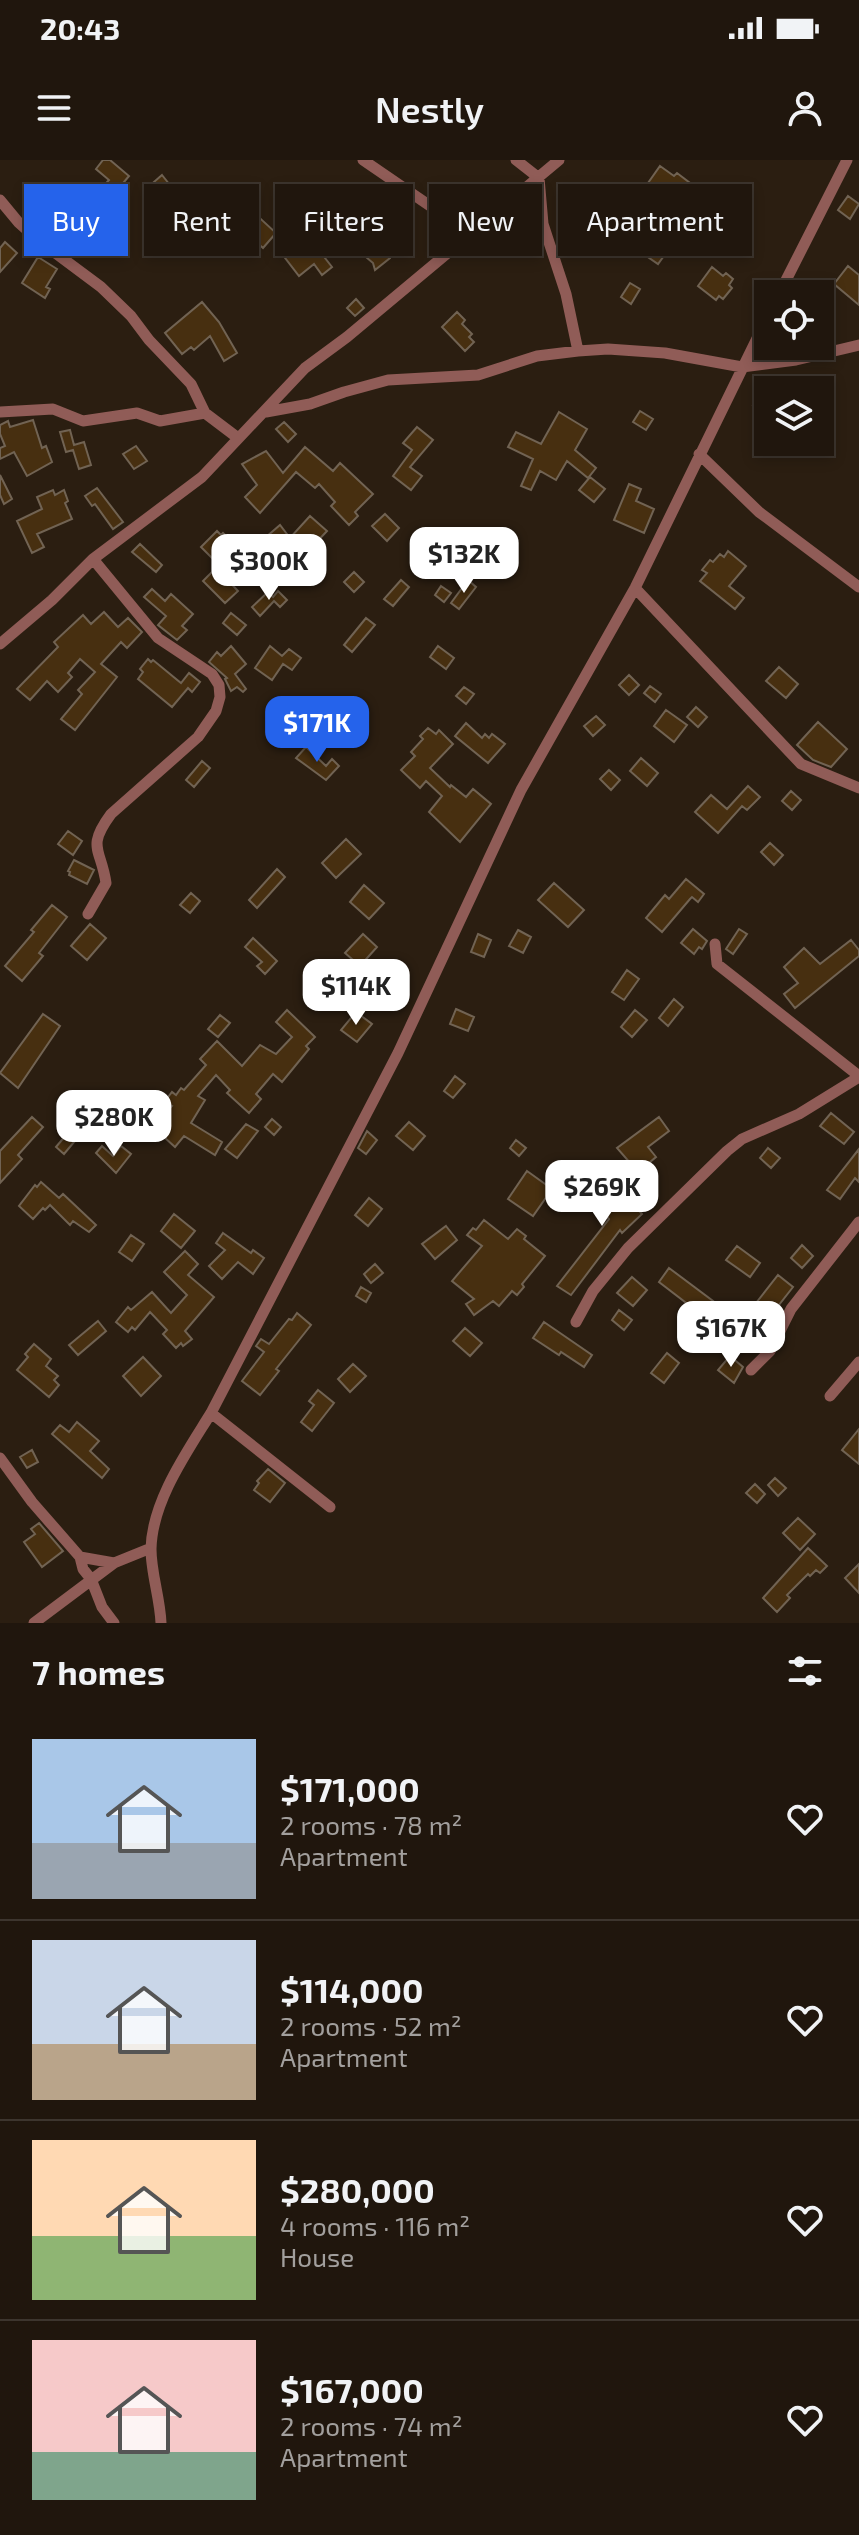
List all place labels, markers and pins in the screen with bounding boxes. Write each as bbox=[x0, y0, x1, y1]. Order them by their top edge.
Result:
pin: $132K bbox=[408, 527, 520, 595]
pin: $300K bbox=[213, 534, 325, 602]
pin: $171K bbox=[261, 696, 373, 764]
pin: $114K bbox=[300, 959, 412, 1027]
pin: $280K bbox=[58, 1090, 170, 1158]
pin: $269K bbox=[546, 1160, 658, 1228]
pin: $167K bbox=[675, 1301, 787, 1369]

